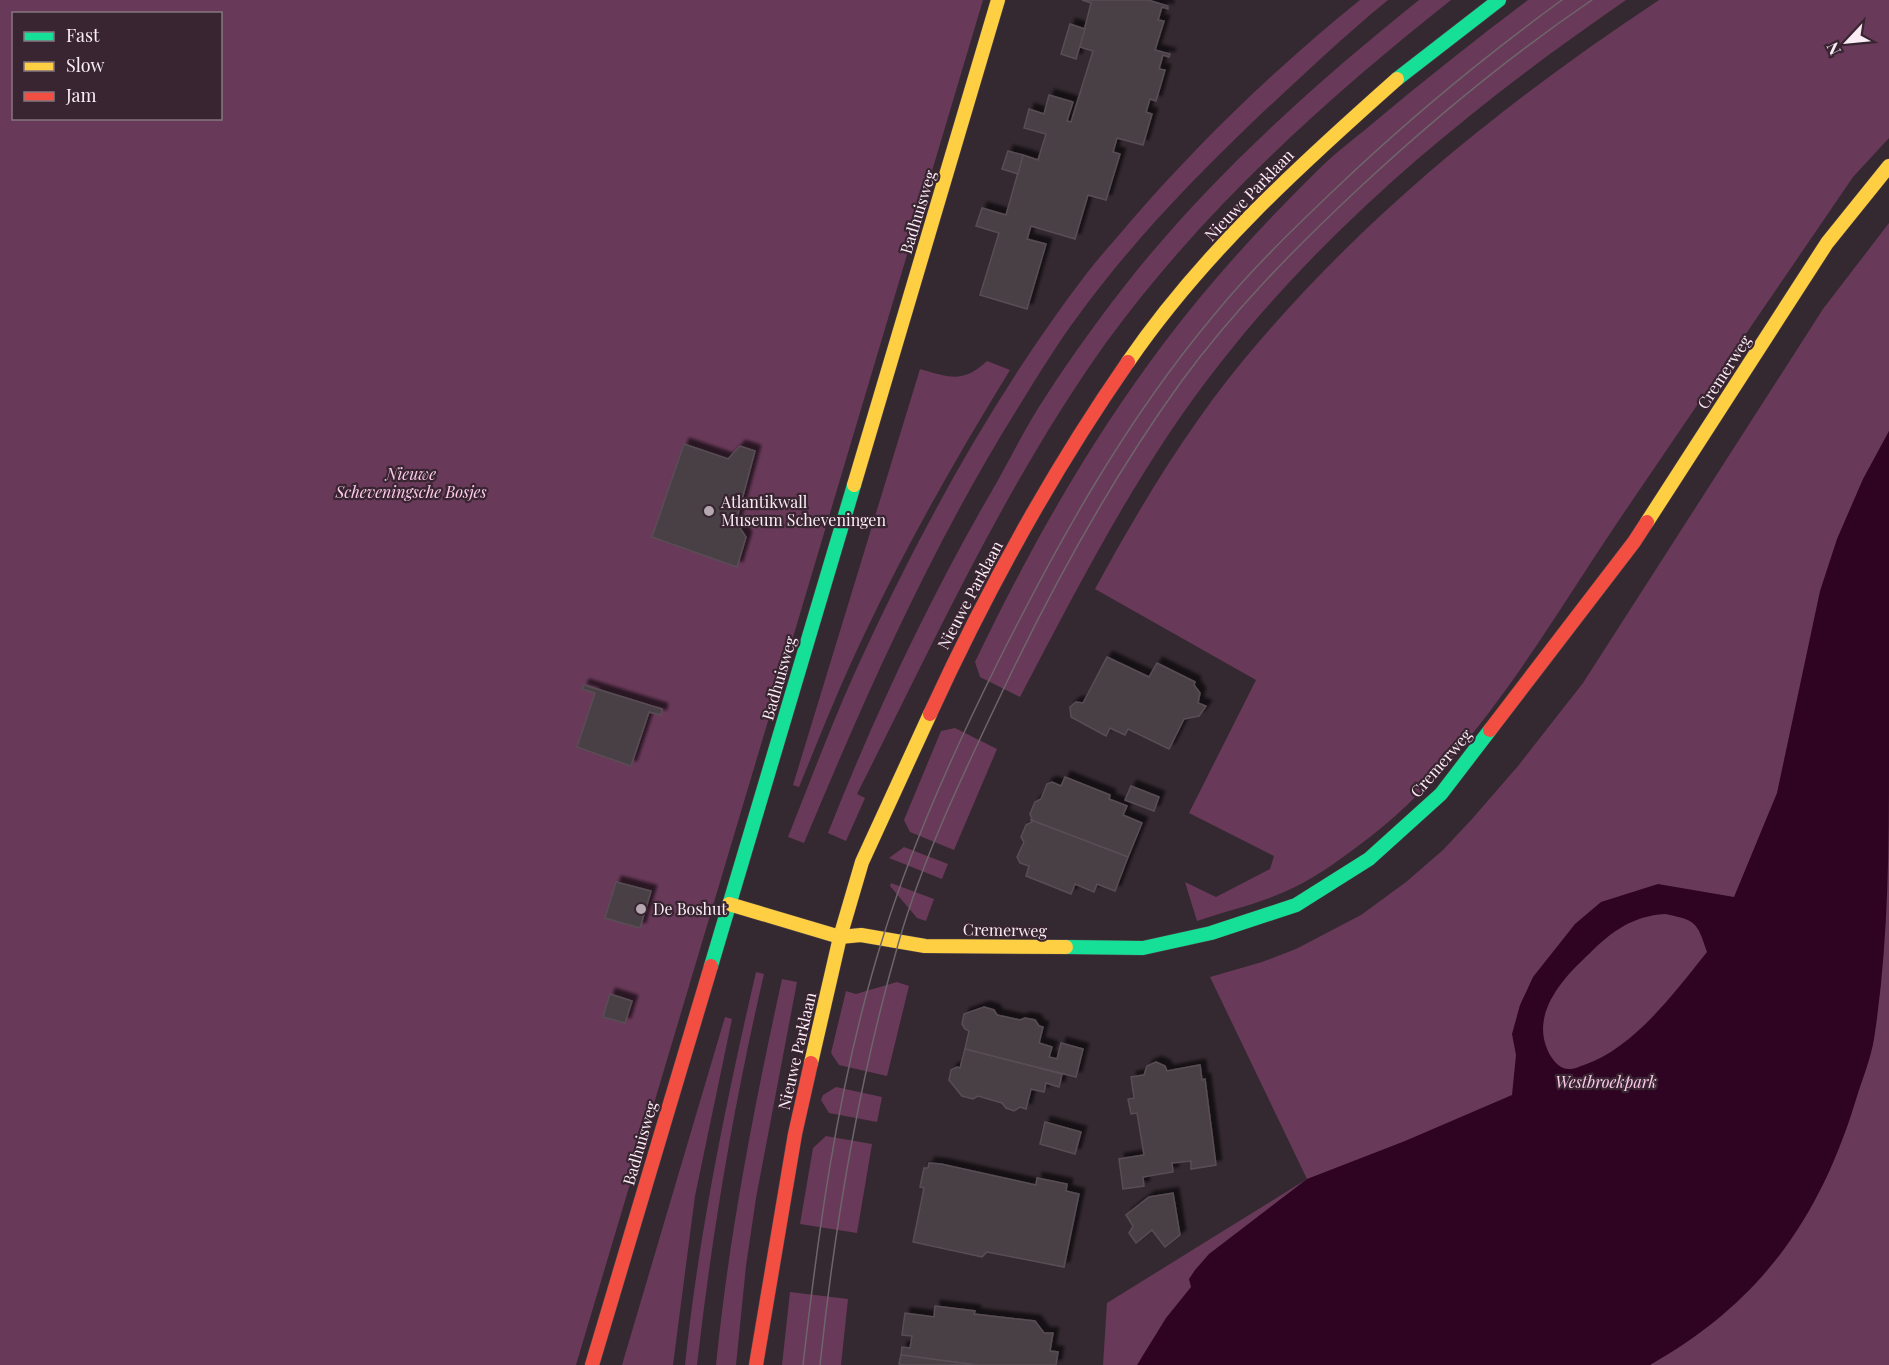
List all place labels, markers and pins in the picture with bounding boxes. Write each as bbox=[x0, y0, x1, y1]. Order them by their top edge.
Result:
place label: Atlantikwall Museum Scheveningen bbox=[720, 491, 886, 530]
marker: Atlantikwall Museum Scheveningen bbox=[702, 504, 716, 518]
place label: De Boshut bbox=[653, 898, 727, 919]
marker: De Boshut bbox=[634, 902, 648, 916]

